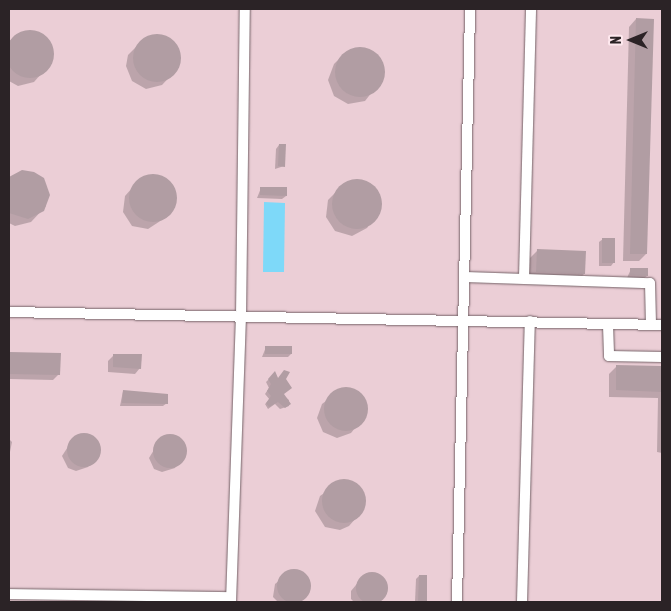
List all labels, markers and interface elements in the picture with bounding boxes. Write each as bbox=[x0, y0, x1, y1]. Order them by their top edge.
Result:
north arrow bbox=[606, 15, 656, 65]
text: N bbox=[608, 36, 624, 44]

